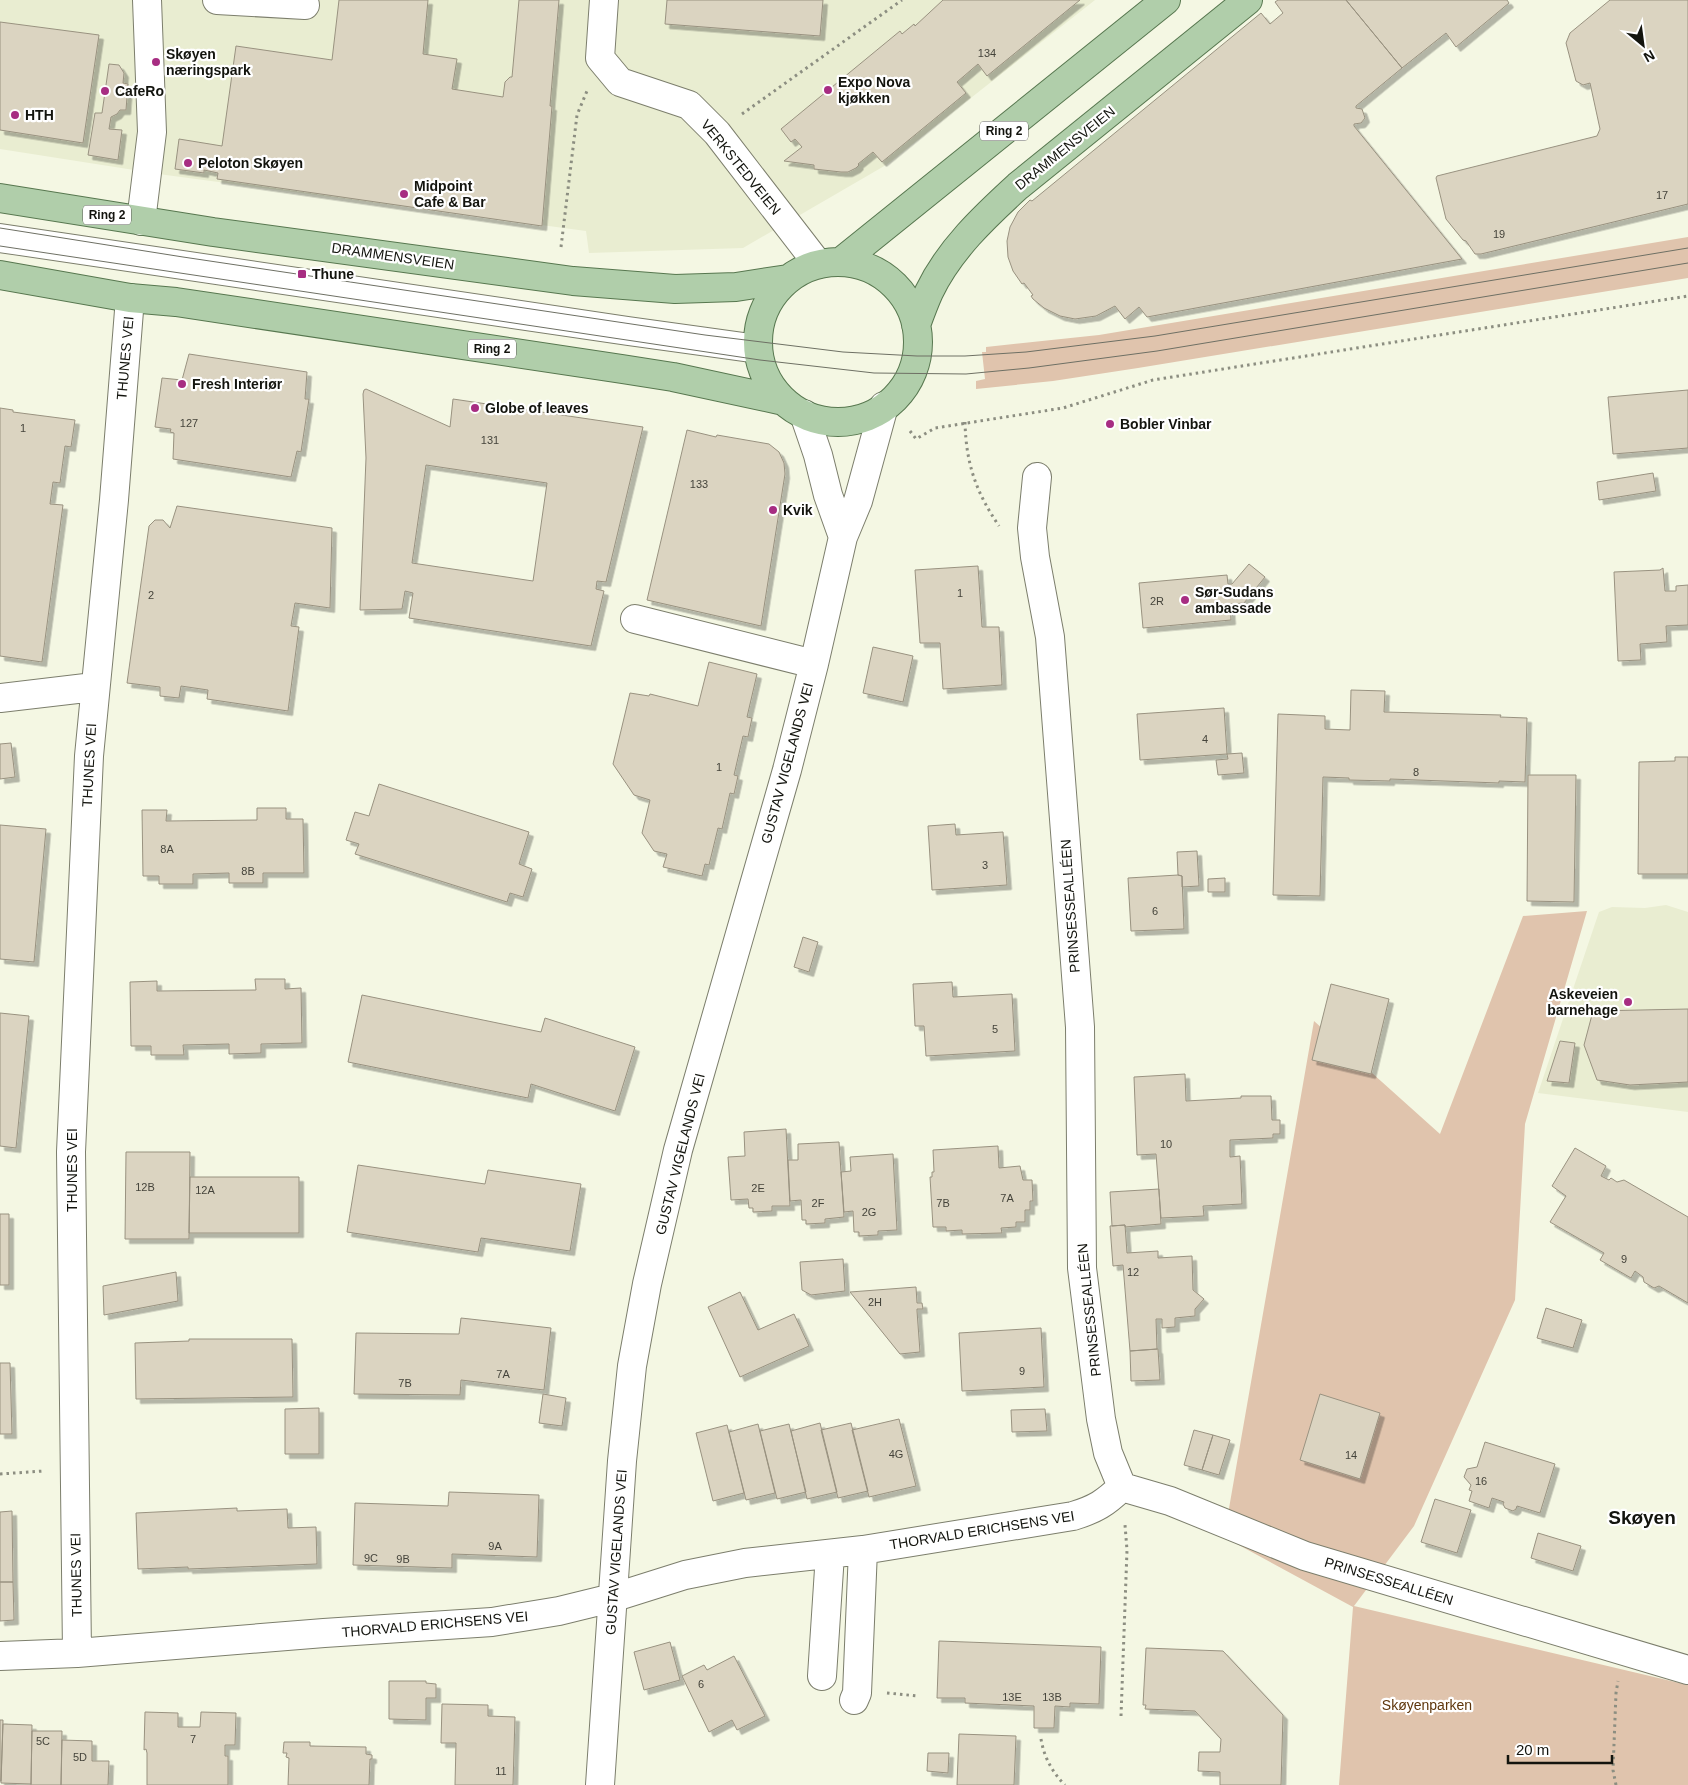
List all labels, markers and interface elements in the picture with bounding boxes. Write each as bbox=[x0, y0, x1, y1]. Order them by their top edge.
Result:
north arrow bbox=[1618, 20, 1668, 70]
place label: Skøyen næringspark bbox=[166, 46, 251, 78]
house number: 134 bbox=[978, 47, 996, 59]
text: N bbox=[1641, 47, 1658, 66]
marker: Skøyen næringspark bbox=[150, 56, 162, 68]
place label: Expo Nova kjøkken bbox=[838, 74, 911, 106]
place label: CafeRo bbox=[115, 83, 164, 99]
marker: Expo Nova kjøkken bbox=[822, 84, 834, 96]
marker: CafeRo bbox=[99, 85, 111, 97]
street label: DRAMMENSVEIEN bbox=[1012, 103, 1118, 193]
place label: HTH bbox=[25, 107, 54, 123]
marker: HTH bbox=[9, 109, 21, 121]
street label: VERKSTEDVEIEN bbox=[698, 116, 784, 218]
road number: Ring 2 bbox=[980, 122, 1028, 140]
place label: Peloton Skøyen bbox=[198, 155, 303, 171]
marker: Peloton Skøyen bbox=[182, 157, 194, 169]
place label: Midpoint Cafe & Bar bbox=[414, 178, 486, 210]
marker: Midpoint Cafe & Bar bbox=[398, 188, 410, 200]
house number: 17 bbox=[1656, 189, 1668, 201]
road number: Ring 2 bbox=[83, 206, 131, 224]
house number: 19 bbox=[1493, 228, 1505, 240]
street label: DRAMMENSVEIEN bbox=[331, 239, 455, 273]
place label: Thune bbox=[312, 266, 354, 282]
marker: Thune bbox=[296, 268, 308, 280]
street label: THUNES VEI bbox=[113, 315, 137, 401]
road number: Ring 2 bbox=[468, 339, 516, 358]
place label: Fresh Interiør bbox=[192, 376, 283, 392]
marker: Fresh Interiør bbox=[176, 378, 188, 390]
place label: Globe of leaves bbox=[485, 400, 589, 416]
marker: Globe of leaves bbox=[469, 402, 481, 414]
place label: Bobler Vinbar bbox=[1120, 416, 1212, 432]
house number: 127 bbox=[180, 417, 198, 429]
marker: Bobler Vinbar bbox=[1104, 418, 1116, 430]
house number: 1 bbox=[20, 422, 26, 434]
house number: 131 bbox=[481, 434, 499, 446]
house number: 133 bbox=[690, 478, 708, 490]
place label: Kvik bbox=[783, 502, 813, 518]
marker: Kvik bbox=[767, 504, 779, 516]
place label: Sør-Sudans ambassade bbox=[1195, 584, 1274, 616]
house number: 1 bbox=[957, 587, 963, 599]
house number: 2 bbox=[148, 589, 154, 601]
marker: Sør-Sudans ambassade bbox=[1179, 594, 1191, 606]
house number: 2R bbox=[1150, 595, 1164, 607]
street label: GUSTAV VIGELANDS VEI bbox=[758, 681, 816, 845]
street label: THUNES VEI bbox=[79, 723, 99, 807]
house number: 4 bbox=[1202, 733, 1208, 745]
house number: 1 bbox=[716, 761, 722, 773]
house number: 8 bbox=[1413, 766, 1419, 778]
street label: PRINSESSEALLÉEN bbox=[1057, 839, 1083, 973]
house number: 8A bbox=[160, 843, 174, 855]
house number: 3 bbox=[982, 859, 988, 871]
house number: 8B bbox=[241, 865, 255, 877]
house number: 6 bbox=[1152, 905, 1158, 917]
place label: Askeveien barnehage bbox=[1547, 986, 1618, 1018]
marker: Askeveien barnehage bbox=[1622, 996, 1634, 1008]
house number: 5 bbox=[992, 1023, 998, 1035]
street label: GUSTAV VIGELANDS VEI bbox=[652, 1072, 708, 1236]
street label: THUNES VEI bbox=[64, 1128, 80, 1212]
house number: 10 bbox=[1160, 1138, 1172, 1150]
house number: 12B bbox=[135, 1181, 155, 1193]
house number: 2E bbox=[751, 1182, 765, 1194]
house number: 12A bbox=[195, 1184, 215, 1196]
house number: 7A bbox=[1000, 1192, 1014, 1204]
house number: 2F bbox=[812, 1197, 825, 1209]
house number: 7B bbox=[936, 1197, 950, 1209]
house number: 2G bbox=[862, 1206, 876, 1218]
street label: PRINSESSEALLÉEN bbox=[1074, 1243, 1104, 1377]
house number: 9 bbox=[1621, 1253, 1627, 1265]
house number: 12 bbox=[1127, 1266, 1139, 1278]
house number: 2H bbox=[868, 1296, 882, 1308]
house number: 9 bbox=[1019, 1365, 1025, 1377]
house number: 7A bbox=[496, 1368, 510, 1380]
house number: 7B bbox=[398, 1377, 412, 1389]
house number: 4G bbox=[889, 1448, 903, 1460]
house number: 14 bbox=[1345, 1449, 1357, 1461]
street label: GUSTAV VIGELANDS VEI bbox=[602, 1469, 630, 1635]
house number: 16 bbox=[1475, 1475, 1487, 1487]
street label: THORVALD ERICHSENS VEI bbox=[888, 1507, 1076, 1553]
district label: Skøyen bbox=[1608, 1507, 1676, 1528]
street label: THUNES VEI bbox=[67, 1533, 85, 1617]
house number: 9A bbox=[488, 1540, 502, 1552]
house number: 9C bbox=[364, 1552, 378, 1564]
house number: 9B bbox=[396, 1553, 410, 1565]
street label: PRINSESSEALLÉEN bbox=[1323, 1554, 1455, 1608]
street label: THORVALD ERICHSENS VEI bbox=[341, 1608, 529, 1640]
house number: 6 bbox=[698, 1678, 704, 1690]
house number: 13E bbox=[1002, 1691, 1022, 1703]
house number: 13B bbox=[1042, 1691, 1062, 1703]
park label: Skøyenparken bbox=[1382, 1697, 1472, 1713]
scale bar bbox=[1508, 1732, 1612, 1764]
house number: 7 bbox=[190, 1733, 196, 1745]
house number: 5C bbox=[36, 1735, 50, 1747]
text: 20 m bbox=[1516, 1741, 1549, 1758]
house number: 5D bbox=[73, 1751, 87, 1763]
house number: 11 bbox=[495, 1765, 507, 1777]

